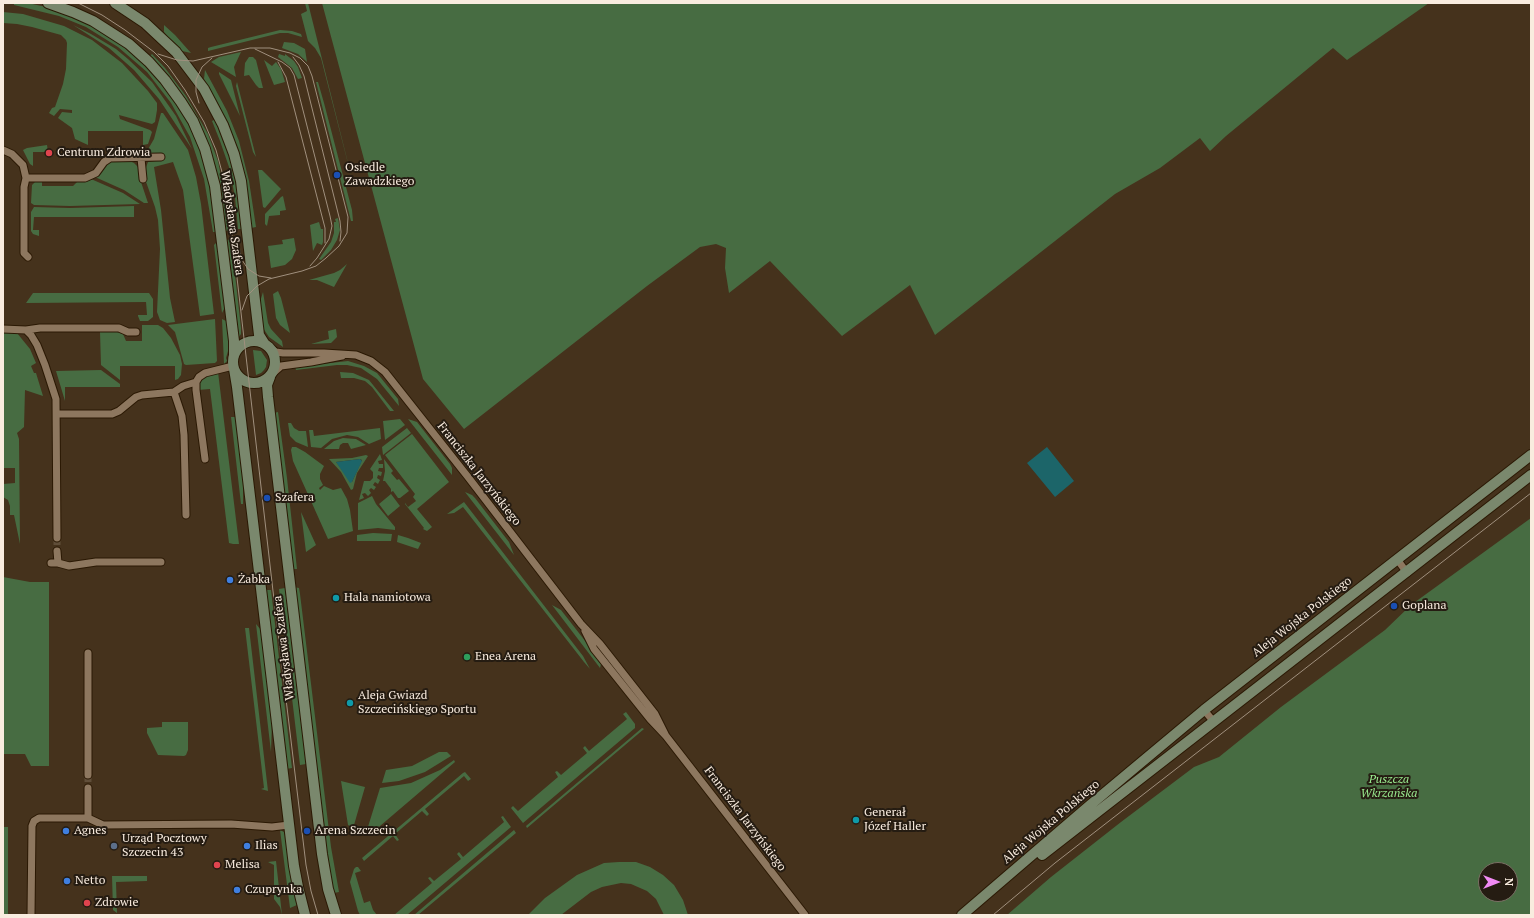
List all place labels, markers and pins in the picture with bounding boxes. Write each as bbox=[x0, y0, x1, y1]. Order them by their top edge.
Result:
place label: Centrum Zdrowia bbox=[57, 146, 150, 160]
marker: Centrum Zdrowia bbox=[44, 148, 54, 158]
place label: Osiedle Zawadzkiego bbox=[345, 161, 414, 189]
marker: Osiedle Zawadzkiego bbox=[332, 170, 342, 180]
place label: Szafera bbox=[275, 491, 314, 505]
marker: Szafera bbox=[262, 493, 272, 503]
place label: Żabka bbox=[238, 573, 270, 587]
marker: Żabka bbox=[225, 575, 235, 585]
place label: Hala namiotowa bbox=[344, 591, 431, 605]
marker: Hala namiotowa bbox=[331, 593, 341, 603]
place label: Goplana bbox=[1402, 599, 1447, 613]
marker: Goplana bbox=[1389, 601, 1399, 611]
place label: Enea Arena bbox=[475, 650, 536, 664]
marker: Enea Arena bbox=[462, 652, 472, 662]
place label: Aleja Gwiazd Szczecińskiego Sportu bbox=[358, 689, 476, 717]
marker: Aleja Gwiazd Szczecińskiego Sportu bbox=[345, 698, 355, 708]
place label: Generał Józef Haller bbox=[864, 806, 926, 834]
marker: Generał Józef Haller bbox=[851, 815, 861, 825]
place label: Agnes bbox=[74, 824, 106, 838]
place label: Arena Szczecin bbox=[315, 824, 396, 838]
marker: Agnes bbox=[61, 826, 71, 836]
marker: Arena Szczecin bbox=[302, 826, 312, 836]
place label: Urząd Pocztowy Szczecin 43 bbox=[122, 832, 207, 860]
place label: Ilias bbox=[255, 839, 278, 853]
marker: Urząd Pocztowy Szczecin 43 bbox=[109, 841, 119, 851]
marker: Ilias bbox=[242, 841, 252, 851]
place label: Melisa bbox=[225, 858, 260, 872]
marker: Melisa bbox=[212, 860, 222, 870]
place label: Netto bbox=[75, 874, 105, 888]
marker: Netto bbox=[62, 876, 72, 886]
place label: Czuprynka bbox=[245, 883, 302, 897]
marker: Czuprynka bbox=[232, 885, 242, 895]
place label: Zdrowie bbox=[95, 896, 138, 910]
marker: Zdrowie bbox=[82, 898, 92, 908]

